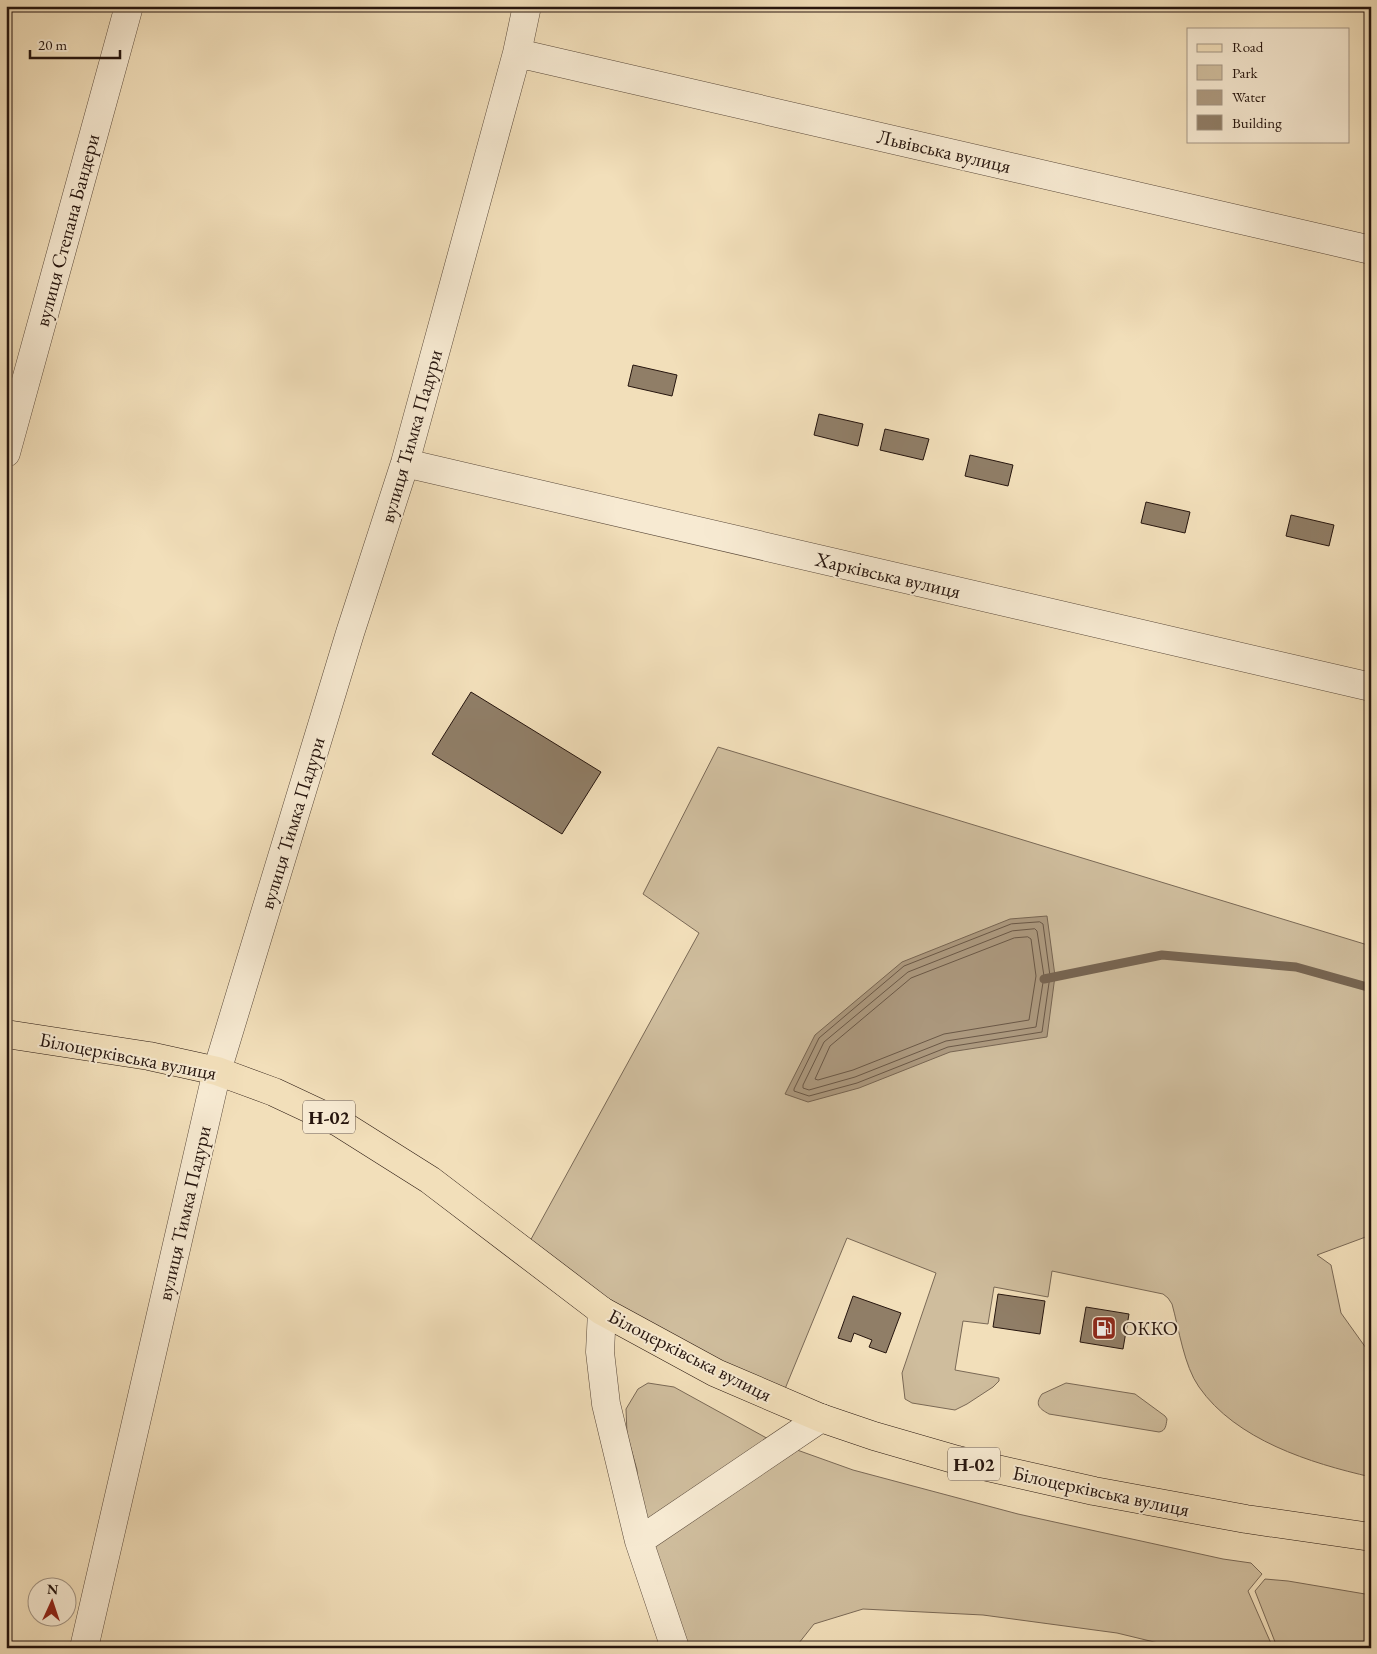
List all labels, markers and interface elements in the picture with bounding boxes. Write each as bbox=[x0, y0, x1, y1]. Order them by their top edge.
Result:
scale bar bbox=[30, 28, 120, 60]
legend bbox=[1187, 28, 1350, 142]
text: 20 m bbox=[38, 35, 67, 54]
text: Road bbox=[1232, 37, 1264, 56]
text: Park bbox=[1232, 63, 1259, 82]
text: Water bbox=[1232, 87, 1266, 106]
text: Building bbox=[1232, 113, 1282, 132]
street label: Львівська вулиця bbox=[875, 123, 1014, 179]
street label: вулиця Степана Бандери bbox=[29, 130, 105, 329]
street label: вулиця Тимка Падури bbox=[374, 346, 448, 526]
street label: Харківська вулиця bbox=[812, 545, 963, 604]
street label: вулиця Тимка Падури bbox=[253, 733, 331, 912]
street label: Білоцерківська вулиця bbox=[37, 1026, 219, 1086]
road number: Н-02 bbox=[303, 1100, 355, 1134]
street label: вулиця Тимка Падури bbox=[151, 1123, 217, 1303]
street label: Білоцерківська вулиця bbox=[604, 1302, 776, 1408]
fuel station icon: ОККО bbox=[1091, 1315, 1117, 1341]
place label: ОККО bbox=[1122, 1315, 1178, 1341]
road number: Н-02 bbox=[948, 1448, 1000, 1480]
street label: Білоцерківська вулиця bbox=[1010, 1460, 1192, 1522]
north arrow bbox=[28, 1576, 78, 1626]
text: N bbox=[47, 1580, 59, 1598]

